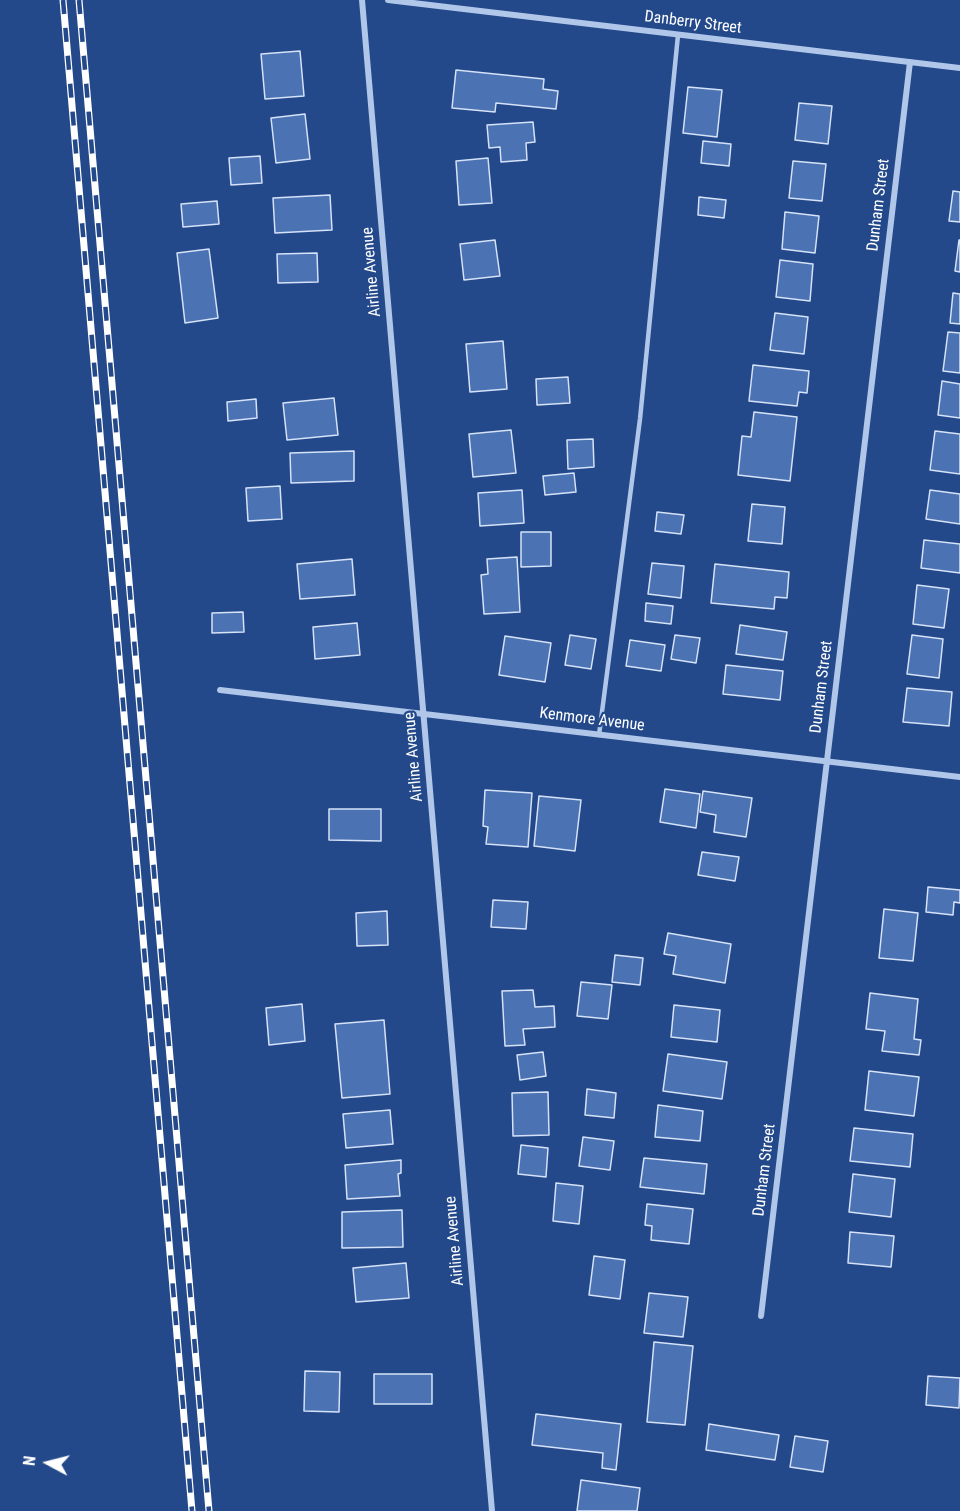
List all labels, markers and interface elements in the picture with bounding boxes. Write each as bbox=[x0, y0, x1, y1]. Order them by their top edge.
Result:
street label: Danberry Street bbox=[643, 8, 743, 38]
street label: Dunham Street bbox=[864, 158, 894, 252]
street label: Airline Avenue bbox=[359, 226, 385, 318]
street label: Dunham Street bbox=[807, 640, 837, 734]
street label: Kenmore Avenue bbox=[538, 704, 646, 736]
street label: Airline Avenue bbox=[401, 711, 427, 803]
street label: Dunham Street bbox=[750, 1123, 780, 1217]
street label: Airline Avenue bbox=[442, 1195, 468, 1287]
north arrow bbox=[18, 1433, 78, 1493]
text: N bbox=[20, 1455, 40, 1467]

